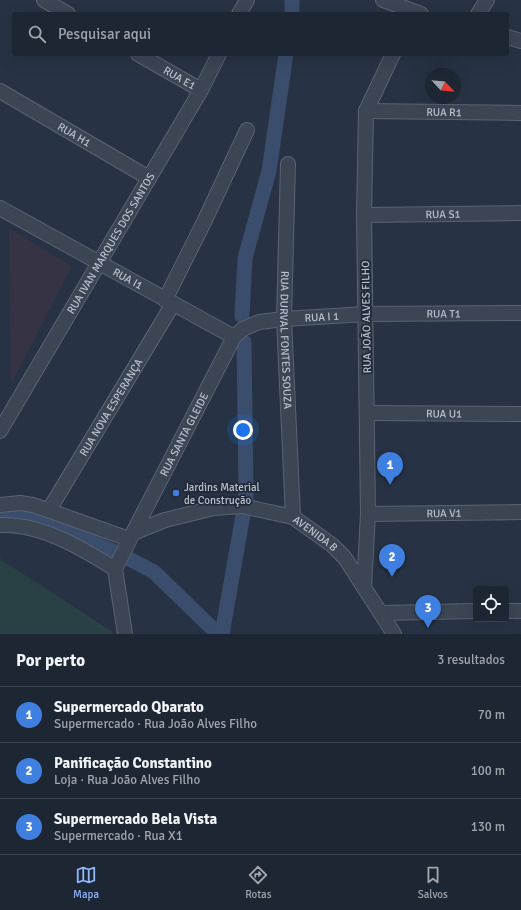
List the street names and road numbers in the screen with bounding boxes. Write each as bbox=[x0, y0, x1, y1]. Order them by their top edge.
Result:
street label: RUA E1 bbox=[161, 64, 198, 93]
street label: RUA R1 bbox=[426, 106, 462, 119]
street label: RUA H1 bbox=[55, 120, 93, 150]
street label: RUA IVAN MARQUES DOS SANTOS bbox=[65, 171, 158, 316]
street label: RUA S1 bbox=[425, 208, 461, 221]
street label: RUA JOÃO ALVES FILHO bbox=[359, 261, 374, 373]
street label: RUA I1 bbox=[110, 266, 145, 292]
street label: RUA DURVAL FONTES SOUZA bbox=[277, 271, 294, 410]
street label: RUA T1 bbox=[427, 307, 461, 321]
street label: RUA I 1 bbox=[304, 310, 339, 325]
street label: RUA NOVA ESPERANÇA bbox=[77, 356, 146, 458]
street label: RUA SANTA GLEIDE bbox=[157, 390, 211, 479]
street label: RUA U1 bbox=[426, 407, 462, 421]
street label: RUA V1 bbox=[426, 507, 462, 520]
street label: AVENIDA B bbox=[290, 513, 341, 554]

